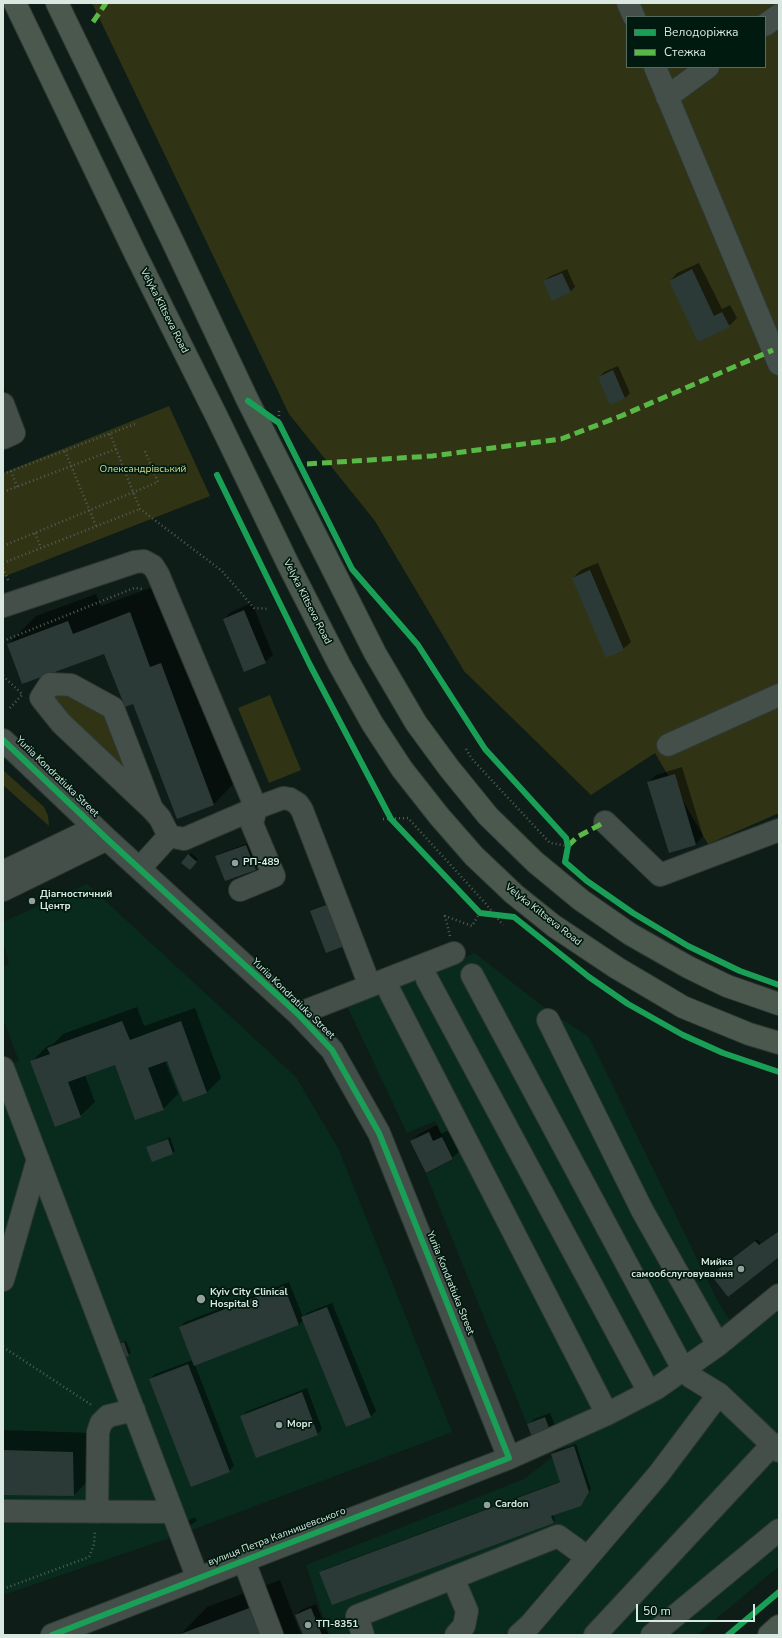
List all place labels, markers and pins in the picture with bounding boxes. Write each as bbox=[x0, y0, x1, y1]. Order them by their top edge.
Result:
place label: РП-489 bbox=[243, 857, 280, 869]
marker: РП-489 bbox=[230, 858, 240, 868]
place label: Діагностичний Центр bbox=[40, 889, 112, 912]
marker: Діагностичний Центр bbox=[27, 896, 37, 906]
place label: Мийка самообслуговування bbox=[631, 1257, 733, 1280]
marker: Мийка самообслуговування bbox=[736, 1264, 746, 1274]
place label: Kyiv City Clinical Hospital 8 bbox=[210, 1287, 288, 1310]
marker: Kyiv City Clinical Hospital 8 bbox=[195, 1293, 207, 1305]
place label: Морг bbox=[287, 1419, 312, 1431]
marker: Морг bbox=[274, 1420, 284, 1430]
place label: Cardon bbox=[495, 1499, 529, 1511]
marker: Cardon bbox=[482, 1500, 492, 1510]
place label: ТП-8351 bbox=[316, 1619, 358, 1631]
marker: ТП-8351 bbox=[303, 1620, 313, 1630]

